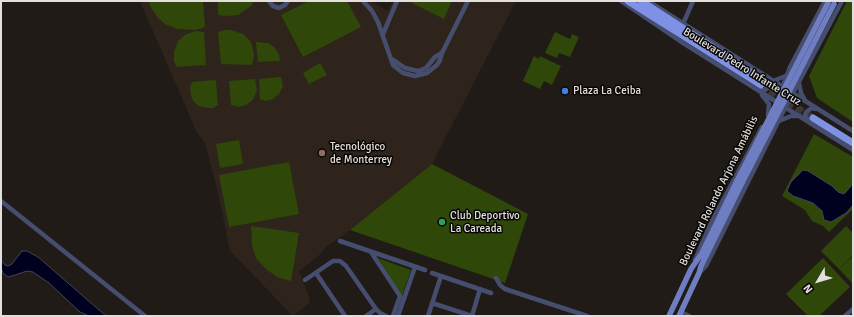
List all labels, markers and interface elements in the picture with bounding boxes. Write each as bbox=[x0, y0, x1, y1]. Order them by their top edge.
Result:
street label: Boulevard Pedro Infante Cruz bbox=[681, 25, 803, 109]
place label: Plaza La Ceiba bbox=[573, 84, 641, 98]
marker: Plaza La Ceiba bbox=[560, 86, 570, 96]
street label: Boulevard Rolando Arjona Amábilis bbox=[677, 114, 761, 268]
place label: Tecnológico de Monterrey bbox=[330, 140, 392, 166]
marker: Tecnológico de Monterrey bbox=[317, 148, 327, 158]
place label: Club Deportivo La Careada bbox=[450, 209, 520, 235]
marker: Club Deportivo La Careada bbox=[437, 217, 447, 227]
north arrow bbox=[798, 261, 838, 301]
text: N bbox=[801, 282, 816, 296]

